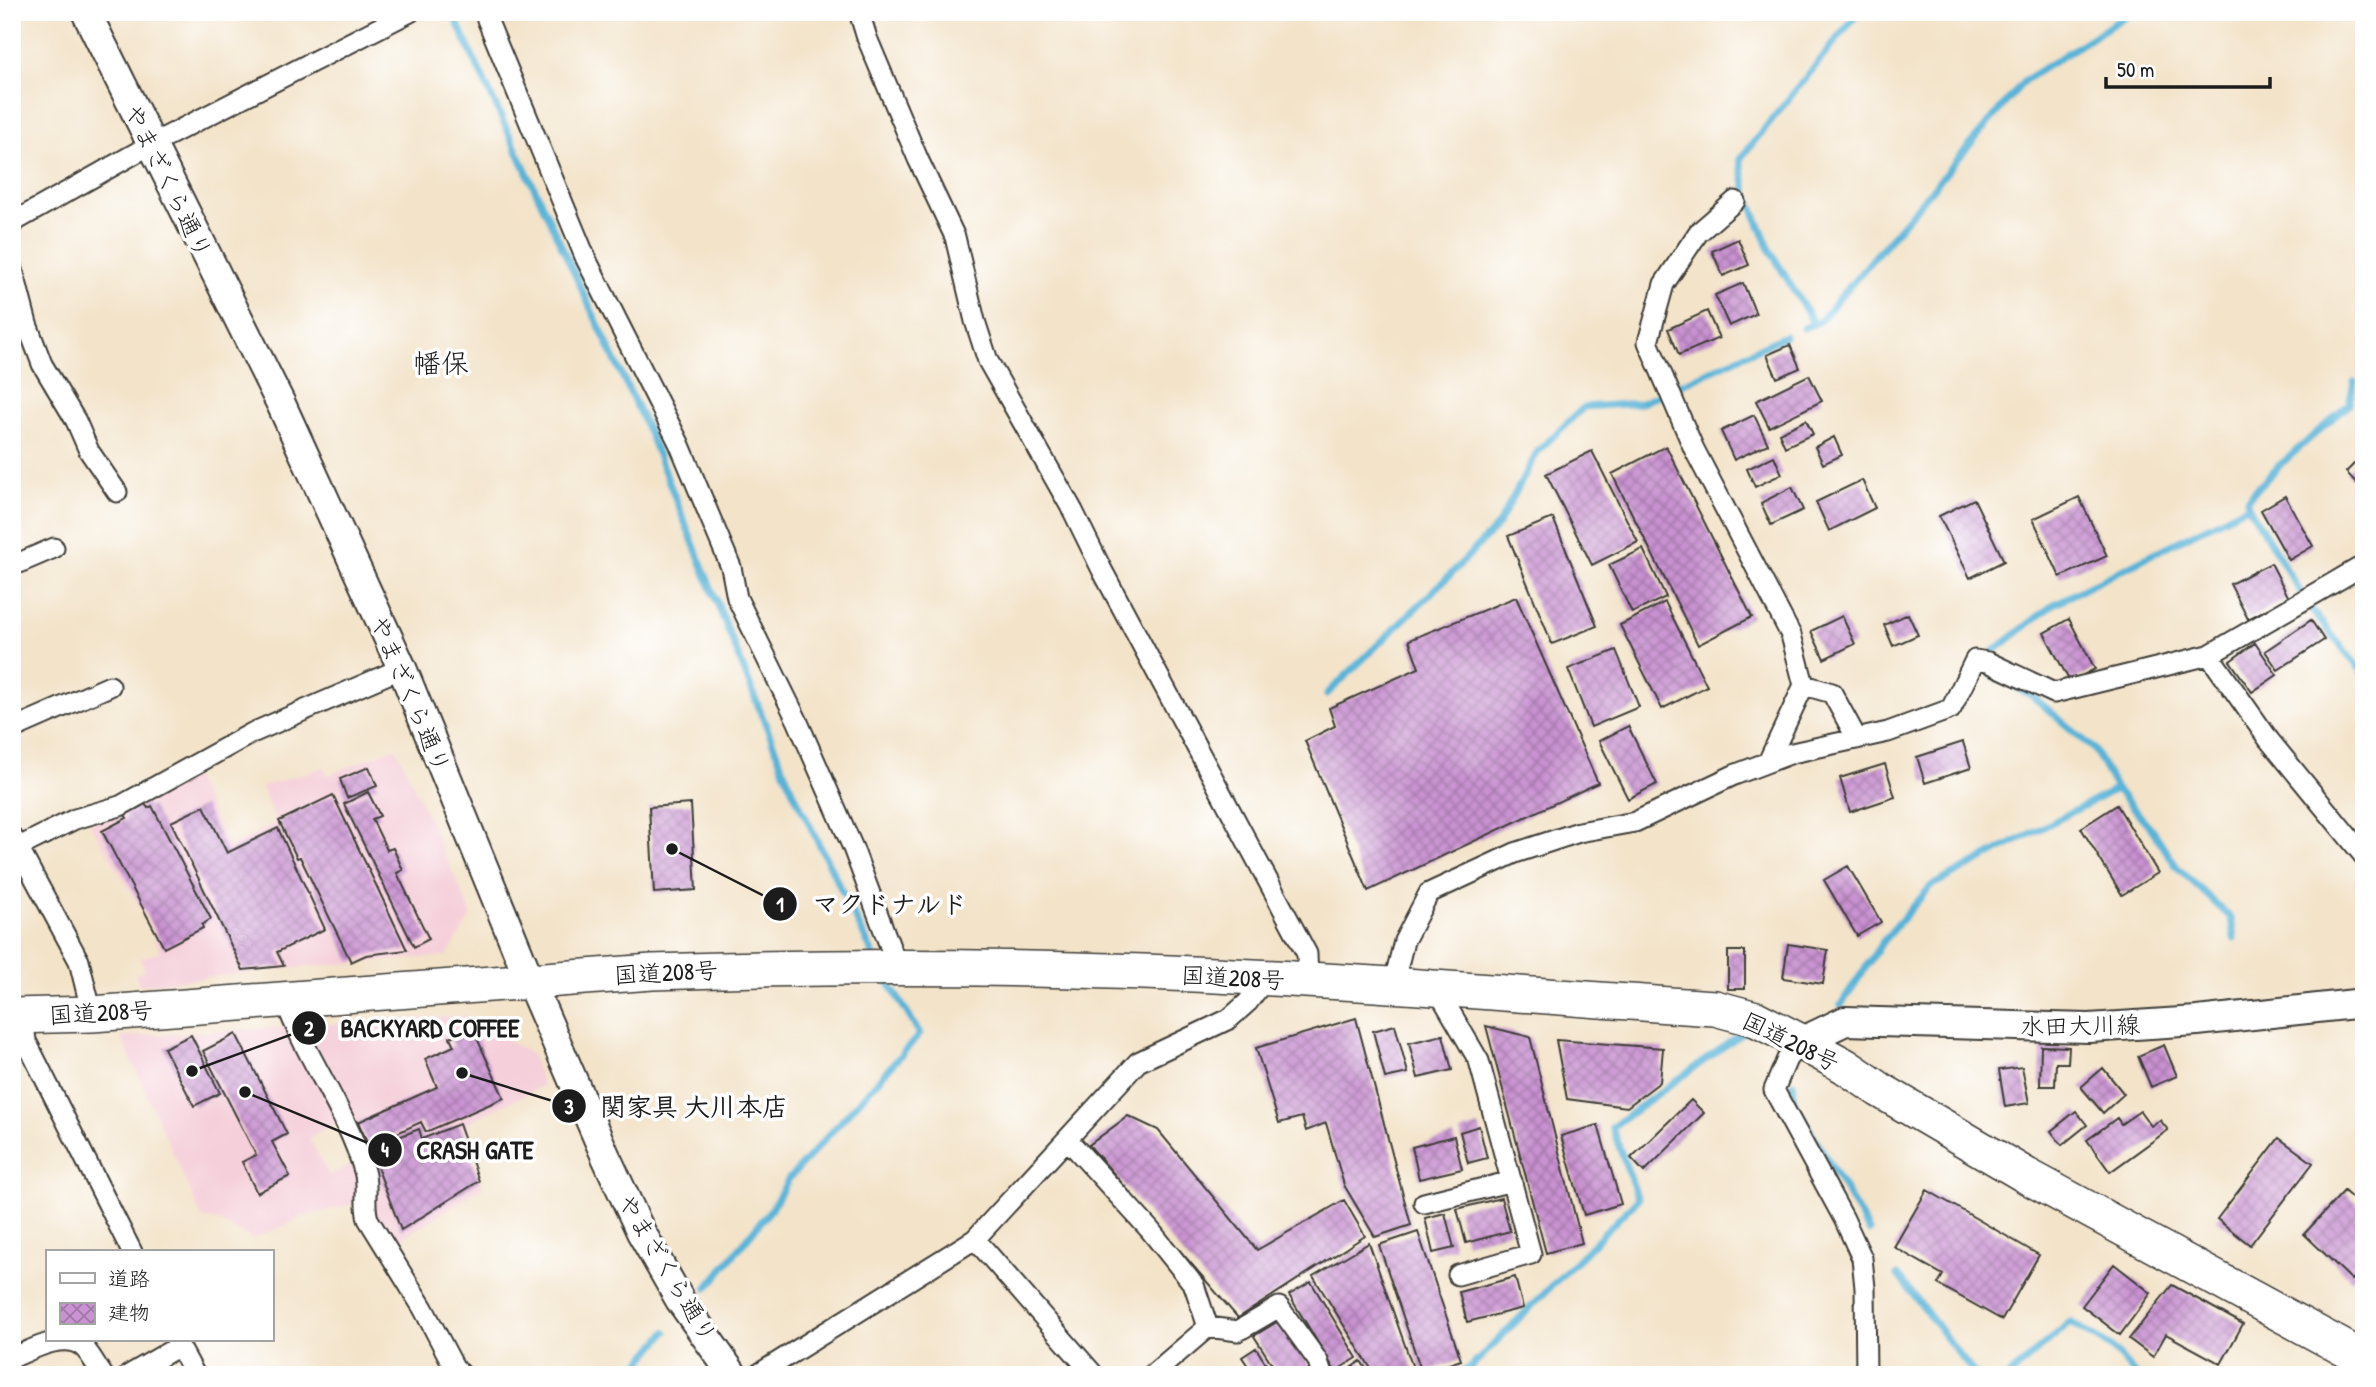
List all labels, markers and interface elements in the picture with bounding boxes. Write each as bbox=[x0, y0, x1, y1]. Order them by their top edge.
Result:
scale bar bbox=[2106, 46, 2271, 90]
text: 50 m bbox=[2117, 55, 2154, 84]
street label: やまざくら通り bbox=[118, 98, 220, 264]
district label: 幡保 bbox=[413, 344, 469, 382]
street label: やまざくら通り bbox=[363, 610, 459, 778]
callout: マクドナルド bbox=[763, 881, 982, 928]
text: マクドナルド bbox=[813, 886, 967, 921]
text: 1 bbox=[776, 890, 784, 919]
street label: 国道208号 bbox=[613, 953, 719, 991]
street label: 国道208号 bbox=[1180, 958, 1286, 996]
street label: 国道208号 bbox=[48, 993, 154, 1031]
street label: 国道208号 bbox=[1737, 1004, 1845, 1078]
callout: BACKYARD COFFEE bbox=[292, 1005, 534, 1052]
street label: 水田大川線 bbox=[2020, 1008, 2140, 1042]
text: BACKYARD COFFEE bbox=[340, 1010, 520, 1045]
text: 2 bbox=[304, 1014, 314, 1043]
callout: 関家具 大川本店 bbox=[551, 1083, 802, 1130]
text: 関家具 大川本店 bbox=[600, 1089, 788, 1124]
text: 3 bbox=[564, 1092, 574, 1121]
callout: CRASH GATE bbox=[367, 1126, 548, 1173]
text: CRASH GATE bbox=[416, 1132, 534, 1167]
text: 4 bbox=[381, 1135, 389, 1164]
street label: やまざくら通り bbox=[611, 1188, 725, 1348]
legend bbox=[46, 1250, 273, 1342]
text: 道路 bbox=[108, 1264, 150, 1293]
text: 建物 bbox=[108, 1298, 150, 1327]

